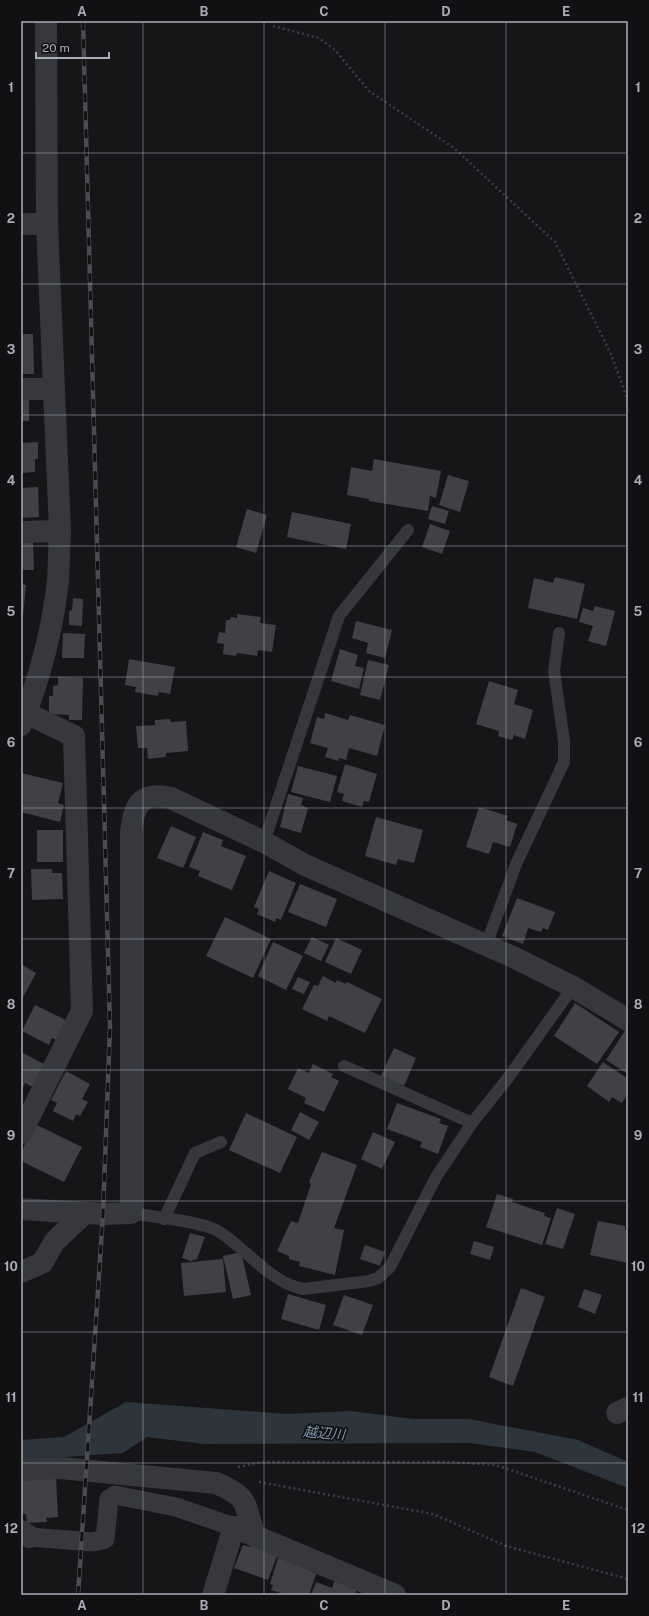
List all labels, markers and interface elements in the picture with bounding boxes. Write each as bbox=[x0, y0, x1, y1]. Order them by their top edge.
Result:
text: A bbox=[77, 4, 87, 19]
text: B bbox=[200, 4, 209, 19]
text: C bbox=[319, 4, 329, 19]
text: D bbox=[441, 4, 451, 19]
text: E bbox=[562, 4, 570, 19]
scale bar bbox=[36, 34, 109, 60]
text: 20 m bbox=[42, 41, 70, 55]
text: 1 bbox=[8, 80, 14, 95]
text: 1 bbox=[635, 80, 641, 95]
text: 2 bbox=[7, 211, 15, 226]
text: 2 bbox=[634, 211, 642, 226]
text: 3 bbox=[7, 342, 16, 357]
text: 3 bbox=[634, 342, 643, 357]
text: 4 bbox=[7, 473, 16, 488]
text: 4 bbox=[634, 473, 643, 488]
text: 5 bbox=[7, 604, 16, 619]
text: 5 bbox=[634, 604, 643, 619]
text: 6 bbox=[7, 735, 16, 750]
text: 6 bbox=[634, 735, 643, 750]
text: 7 bbox=[7, 866, 15, 881]
text: 7 bbox=[634, 866, 642, 881]
text: 8 bbox=[7, 997, 16, 1012]
text: 8 bbox=[634, 997, 643, 1012]
text: 9 bbox=[7, 1128, 15, 1143]
text: 9 bbox=[634, 1128, 642, 1143]
text: 10 bbox=[4, 1259, 18, 1274]
text: 10 bbox=[631, 1259, 645, 1274]
text: 11 bbox=[5, 1390, 17, 1405]
text: 11 bbox=[632, 1390, 644, 1405]
water label: 越辺川 bbox=[302, 1423, 348, 1443]
text: 12 bbox=[4, 1521, 18, 1536]
text: 12 bbox=[631, 1521, 645, 1536]
text: A bbox=[77, 1598, 87, 1613]
text: B bbox=[200, 1598, 209, 1613]
text: C bbox=[319, 1598, 329, 1613]
text: D bbox=[441, 1598, 451, 1613]
text: E bbox=[562, 1598, 570, 1613]

